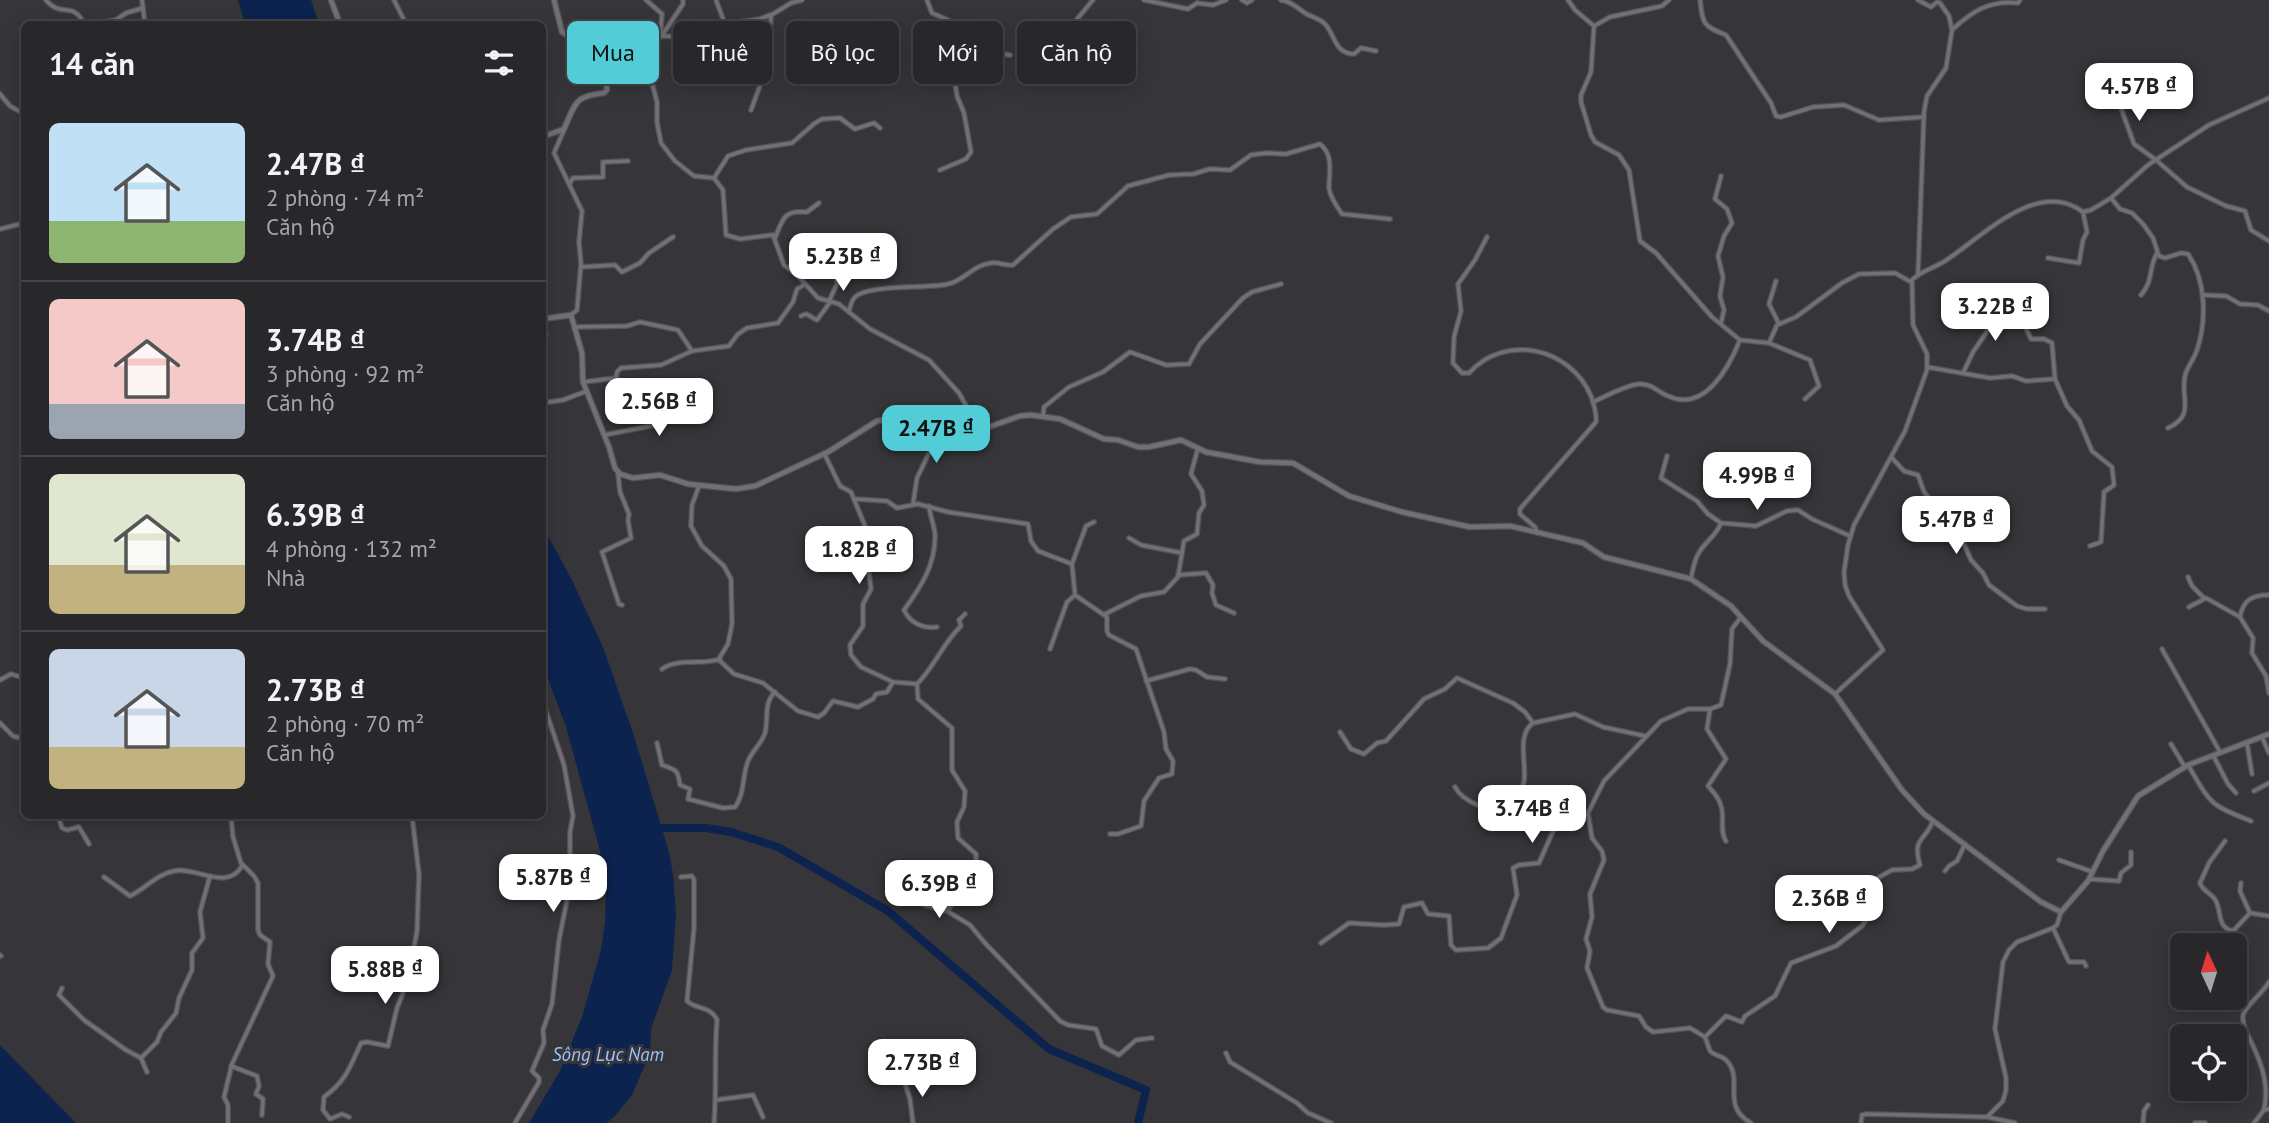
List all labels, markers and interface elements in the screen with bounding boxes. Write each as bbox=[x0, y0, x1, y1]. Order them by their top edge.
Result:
chip: Mua bbox=[567, 21, 659, 84]
chip: Thuê bbox=[673, 21, 772, 84]
chip: Bộ lọc bbox=[786, 21, 899, 84]
chip: Mới bbox=[913, 21, 1003, 84]
chip: Căn hộ bbox=[1017, 21, 1136, 84]
text: 14 căn bbox=[49, 44, 135, 83]
icon: filters bbox=[480, 44, 518, 82]
pin: 4.57B ₫ bbox=[2074, 64, 2204, 123]
text: 4.57B ₫ bbox=[2101, 71, 2177, 100]
text: 2.47B ₫ bbox=[266, 144, 365, 183]
icon: home bbox=[105, 151, 189, 235]
text: 2 phòng · 74 m² bbox=[266, 183, 424, 212]
text: Căn hộ bbox=[266, 212, 335, 241]
pin: 5.23B ₫ bbox=[778, 233, 908, 293]
text: 5.23B ₫ bbox=[805, 241, 881, 270]
pin: 3.22B ₫ bbox=[1930, 284, 2060, 343]
text: 3.22B ₫ bbox=[1957, 291, 2033, 320]
text: 3.74B ₫ bbox=[266, 320, 365, 359]
icon: home bbox=[105, 327, 189, 411]
text: 3 phòng · 92 m² bbox=[266, 359, 424, 388]
pin: 2.56B ₫ bbox=[594, 378, 724, 438]
text: 2.56B ₫ bbox=[621, 386, 697, 415]
text: Căn hộ bbox=[266, 388, 335, 417]
pin: 2.47B ₫ bbox=[871, 406, 1001, 465]
text: 2.47B ₫ bbox=[898, 413, 974, 442]
pin: 4.99B ₫ bbox=[1692, 452, 1822, 512]
text: 4.99B ₫ bbox=[1719, 460, 1795, 489]
text: 6.39B ₫ bbox=[266, 495, 365, 534]
pin: 5.47B ₫ bbox=[1891, 496, 2021, 556]
icon: home bbox=[105, 502, 189, 586]
text: 5.47B ₫ bbox=[1918, 504, 1994, 533]
pin: 1.82B ₫ bbox=[794, 526, 924, 586]
text: 4 phòng · 132 m² bbox=[266, 534, 437, 563]
text: 1.82B ₫ bbox=[821, 534, 897, 563]
text: Nhà bbox=[266, 563, 305, 592]
text: 2.73B ₫ bbox=[266, 670, 365, 709]
icon: home bbox=[105, 677, 189, 761]
text: 2 phòng · 70 m² bbox=[266, 709, 424, 738]
text: Căn hộ bbox=[266, 738, 335, 767]
pin: 3.74B ₫ bbox=[1467, 786, 1597, 845]
text: 3.74B ₫ bbox=[1494, 793, 1570, 822]
pin: 5.87B ₫ bbox=[488, 855, 618, 914]
pin: 6.39B ₫ bbox=[874, 860, 1004, 920]
text: 5.87B ₫ bbox=[515, 862, 591, 891]
text: 6.39B ₫ bbox=[901, 868, 977, 897]
pin: 2.36B ₫ bbox=[1764, 876, 1894, 935]
text: 2.36B ₫ bbox=[1791, 883, 1867, 912]
north arrow bbox=[2170, 933, 2247, 1010]
map controls bbox=[2170, 933, 2247, 1101]
pin: 5.88B ₫ bbox=[320, 946, 450, 1006]
text: 5.88B ₫ bbox=[347, 954, 423, 983]
button: locate bbox=[2170, 1024, 2247, 1101]
pin: 2.73B ₫ bbox=[857, 1040, 987, 1099]
water label: Sông Lục Nam bbox=[552, 1042, 664, 1066]
text: 2.73B ₫ bbox=[884, 1047, 960, 1076]

